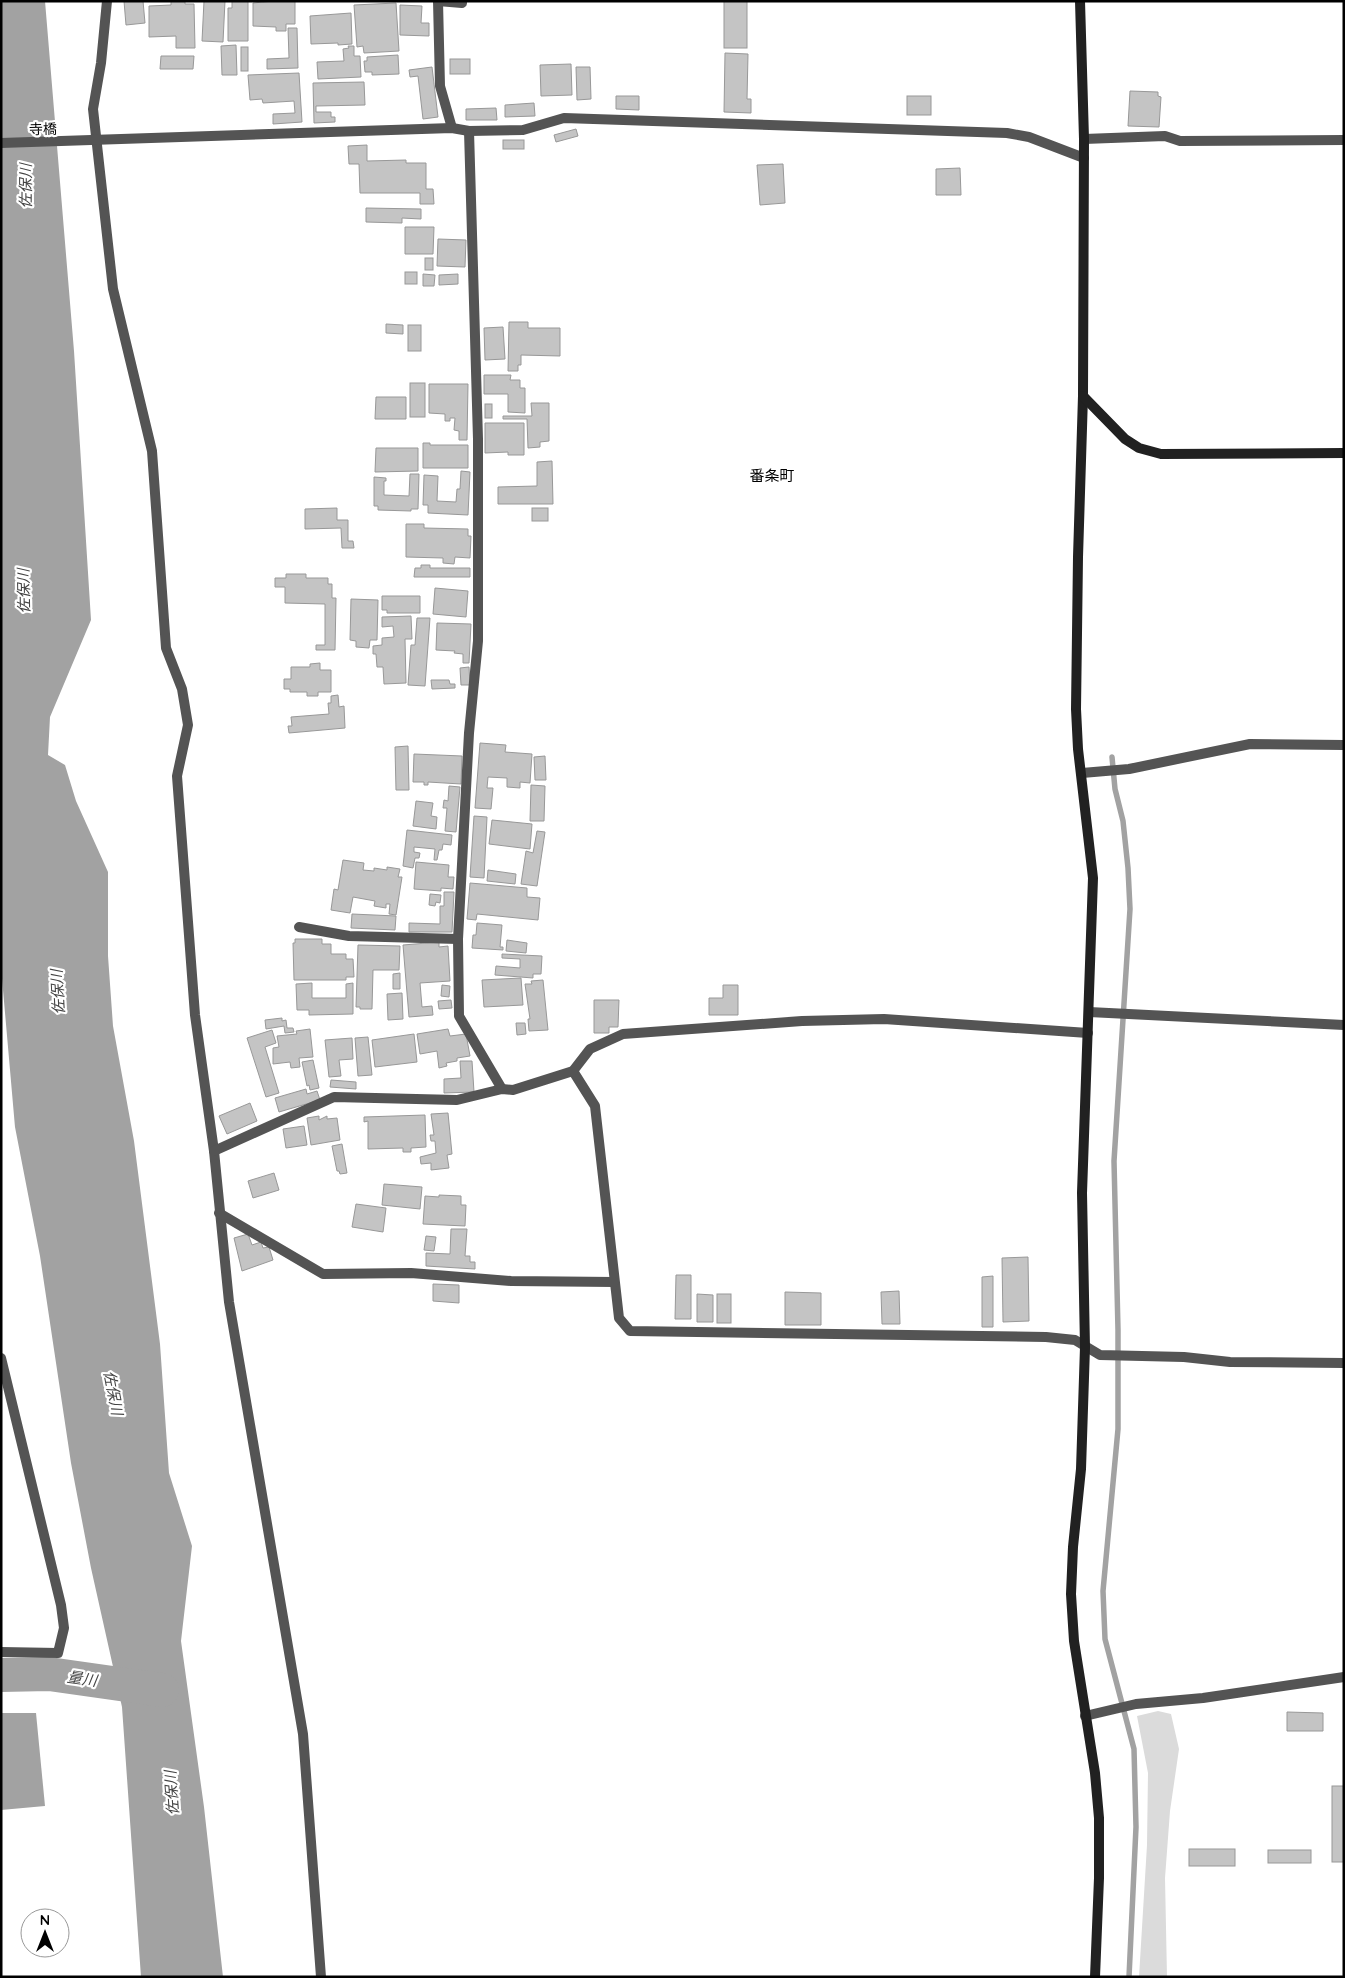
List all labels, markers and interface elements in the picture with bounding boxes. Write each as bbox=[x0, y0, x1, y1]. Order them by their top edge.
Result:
street label: 寺橋 bbox=[29, 120, 57, 138]
water label: 佐保川 bbox=[16, 162, 35, 209]
district label: 番条町 bbox=[749, 466, 795, 485]
water label: 佐保川 bbox=[14, 566, 33, 614]
water label: 佐保川 bbox=[47, 967, 68, 1015]
water label: 佐保川 bbox=[100, 1369, 127, 1419]
water label: 量川 bbox=[66, 1667, 100, 1690]
water label: 佐保川 bbox=[160, 1768, 183, 1816]
north arrow bbox=[20, 1908, 70, 1958]
text: N bbox=[40, 1911, 50, 1929]

